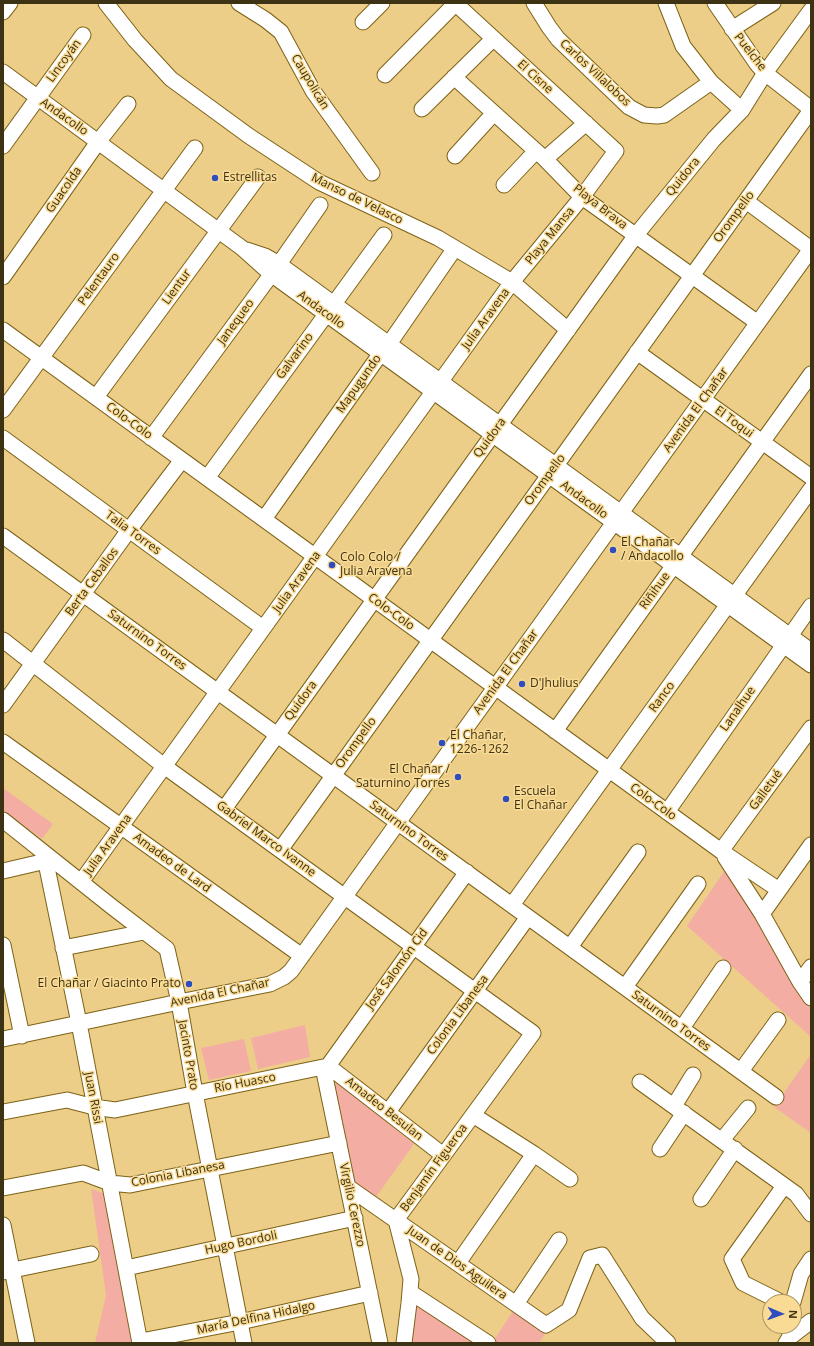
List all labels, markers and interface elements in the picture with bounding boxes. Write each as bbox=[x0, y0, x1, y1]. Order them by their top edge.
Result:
street label: Puelche bbox=[731, 30, 769, 74]
street label: Carlos Villalobos bbox=[557, 36, 633, 110]
street label: Lincoyán bbox=[44, 37, 84, 85]
street label: Caupolicán bbox=[288, 52, 332, 112]
street label: El Cisne bbox=[514, 57, 556, 97]
street label: Andacollo bbox=[37, 95, 91, 139]
street label: Quidora bbox=[663, 155, 703, 199]
street label: Guacolda bbox=[43, 164, 85, 216]
place label: Estrellitas bbox=[223, 171, 277, 185]
street label: Manso de Velasco bbox=[309, 171, 405, 227]
marker: Estrellitas bbox=[210, 173, 220, 183]
street label: Playa Brava bbox=[570, 181, 630, 233]
street label: Orompello bbox=[711, 189, 757, 245]
street label: Playa Mansa bbox=[522, 204, 578, 268]
street label: Pelentauro bbox=[75, 250, 123, 308]
street label: Lientur bbox=[159, 267, 195, 307]
street label: Julia Aravena bbox=[459, 286, 513, 352]
street label: Andacollo bbox=[294, 288, 348, 332]
street label: Janequeo bbox=[215, 296, 257, 348]
street label: Galvarino bbox=[273, 330, 317, 382]
street label: Mapugundo bbox=[334, 352, 384, 416]
street label: Avenida El Chañar bbox=[660, 365, 732, 455]
street label: Colo-Colo bbox=[103, 399, 155, 443]
street label: El Toqui bbox=[712, 403, 756, 441]
street label: Quidora bbox=[471, 415, 509, 461]
street label: Orompello bbox=[522, 452, 568, 508]
street label: Andacollo bbox=[557, 478, 611, 522]
street label: Talia Torres bbox=[102, 508, 164, 558]
place label: El Chañar / Andacollo bbox=[621, 536, 684, 564]
street label: Berta Ceballos bbox=[62, 545, 122, 619]
marker: El Chañar / Andacollo bbox=[608, 545, 618, 555]
street label: Julia Aravena bbox=[270, 549, 324, 615]
place label: Colo Colo / Julia Aravena bbox=[340, 551, 412, 579]
marker: Colo Colo / Julia Aravena bbox=[327, 560, 337, 570]
street label: Riñihue bbox=[637, 570, 673, 612]
street label: Colo-Colo bbox=[365, 590, 417, 634]
street label: Saturnino Torres bbox=[105, 607, 189, 673]
street label: Avenida El Chañar bbox=[470, 627, 542, 717]
place label: D'Jhulius bbox=[530, 677, 578, 691]
street label: Quidora bbox=[282, 678, 320, 724]
marker: D'Jhulius bbox=[517, 679, 527, 689]
street label: Ranco bbox=[646, 679, 678, 715]
street label: Lanalhue bbox=[717, 684, 759, 734]
street label: Orompello bbox=[333, 715, 379, 771]
place label: El Chañar, 1226-1262 bbox=[450, 729, 509, 757]
marker: El Chañar, 1226-1262 bbox=[437, 738, 447, 748]
place label: El Chañar / Saturnino Torres bbox=[356, 763, 450, 791]
street label: Galletué bbox=[746, 767, 786, 813]
marker: El Chañar / Saturnino Torres bbox=[453, 772, 463, 782]
street label: Colo-Colo bbox=[627, 780, 679, 824]
place label: Escuela El Chañar bbox=[514, 785, 567, 813]
marker: Escuela El Chañar bbox=[501, 794, 511, 804]
street label: Gabriel Marco Ivanne bbox=[213, 798, 319, 880]
street label: Saturnino Torres bbox=[367, 798, 451, 864]
street label: Julia Aravena bbox=[81, 812, 135, 878]
street label: Amadeo de Lard bbox=[130, 830, 214, 896]
street label: José Salomón Cid bbox=[363, 926, 431, 1012]
street label: Colonia Libanesa bbox=[424, 972, 492, 1058]
street label: Avenida El Chañar bbox=[169, 975, 271, 1011]
place label: El Chañar / Giacinto Prato bbox=[38, 977, 181, 991]
marker: El Chañar / Giacinto Prato bbox=[184, 979, 194, 989]
street label: Saturnino Torres bbox=[629, 988, 713, 1054]
street label: Jacinto Prato bbox=[175, 1019, 201, 1091]
street label: Río Huasco bbox=[213, 1070, 277, 1096]
street label: Juan Rissi bbox=[81, 1071, 105, 1125]
street label: Amadeo Besulan bbox=[342, 1074, 426, 1144]
street label: Benjamín Figueroa bbox=[397, 1121, 471, 1215]
street label: Colonia Libanesa bbox=[130, 1158, 226, 1190]
street label: Virgilio Cerezzo bbox=[336, 1162, 368, 1248]
street label: Juan de Dios Aguilera bbox=[404, 1223, 510, 1303]
street label: Hugo Bordoli bbox=[204, 1228, 278, 1258]
north arrow bbox=[762, 1294, 802, 1334]
street label: María Delfina Hidalgo bbox=[196, 1298, 316, 1338]
text: N bbox=[786, 1310, 801, 1319]

